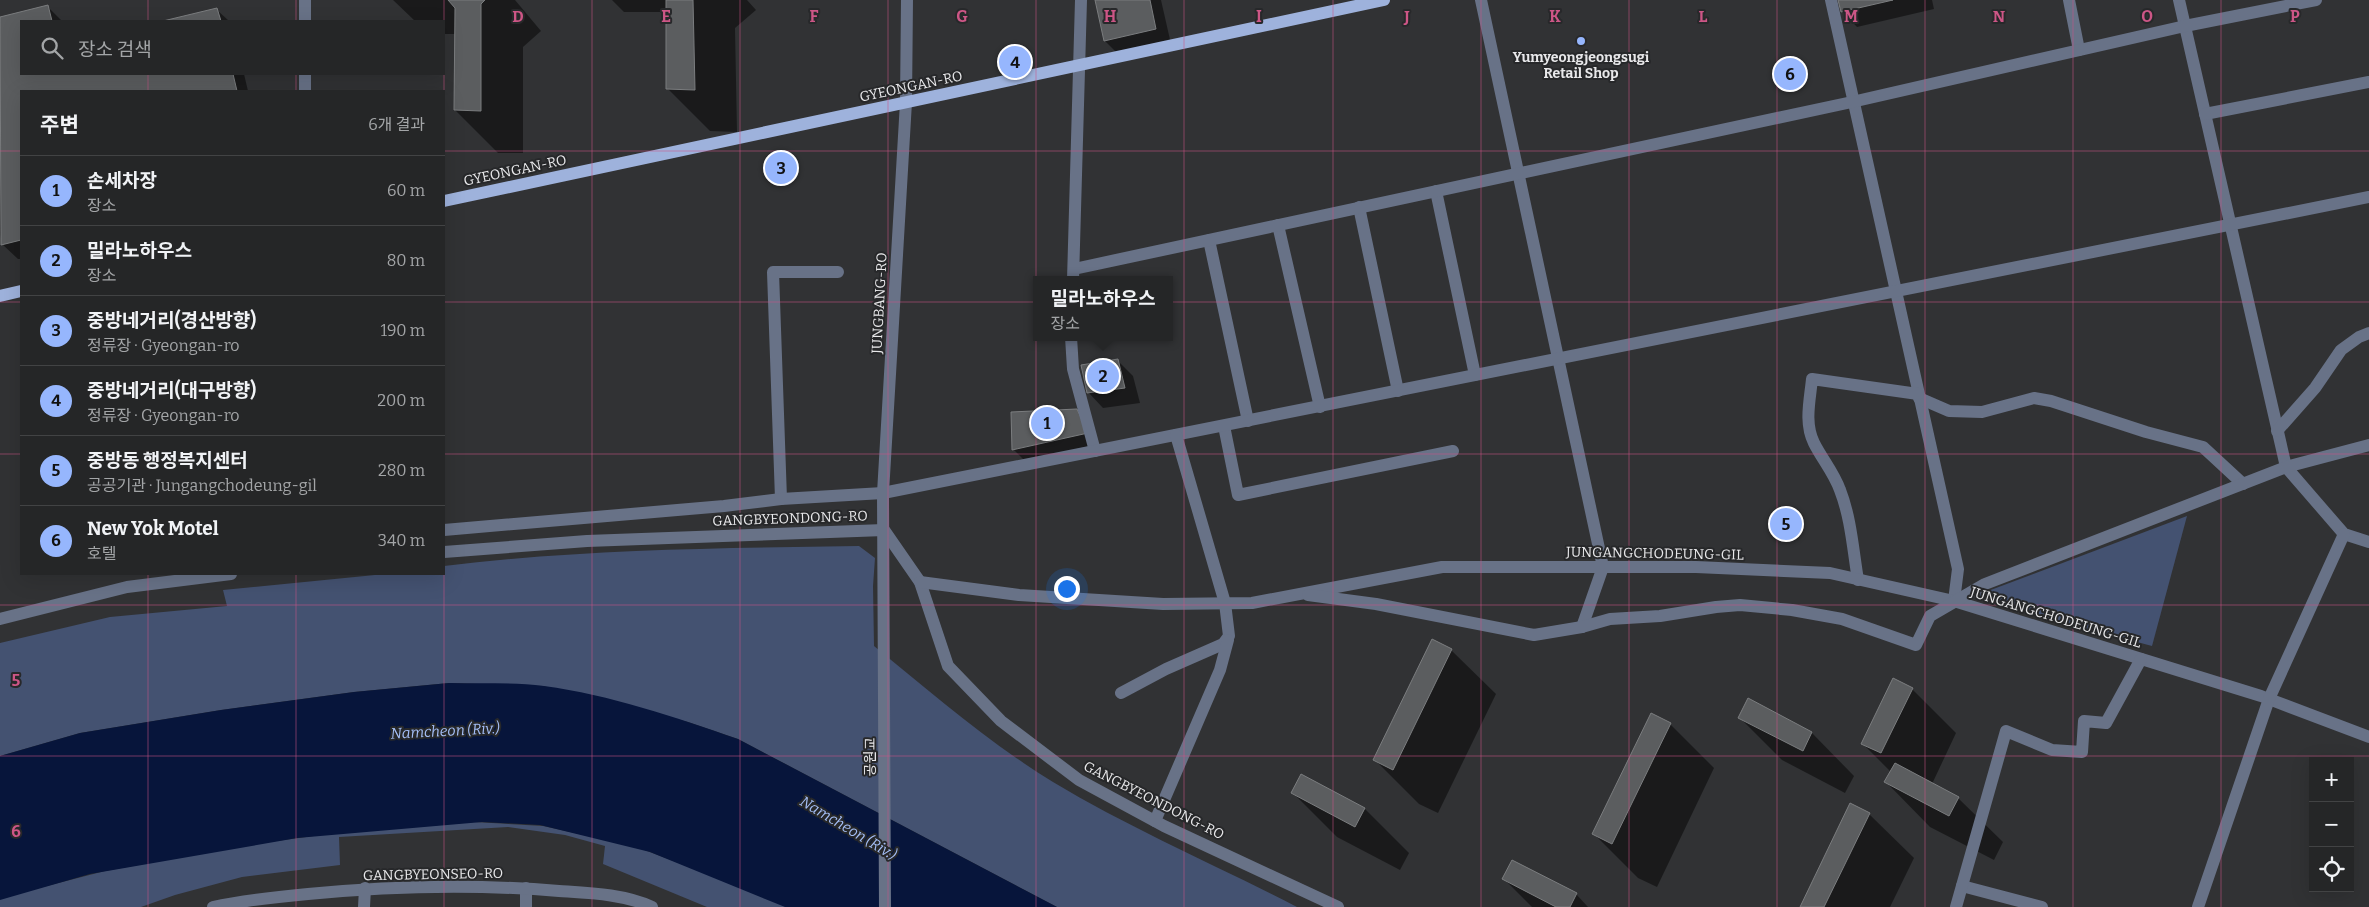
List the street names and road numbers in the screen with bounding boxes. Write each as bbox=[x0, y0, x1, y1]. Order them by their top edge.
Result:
street label: GYEONGAN-RO bbox=[858, 67, 964, 106]
street label: GYEONGAN-RO bbox=[462, 151, 568, 190]
street label: JUNGBANG-RO bbox=[868, 252, 891, 355]
street label: GANGBYEONDONG-RO bbox=[712, 507, 868, 530]
street label: JUNGANGCHODEUNG-GIL bbox=[1565, 543, 1744, 564]
street label: JUNGANGCHODEUNG-GIL bbox=[1967, 583, 2144, 652]
street label: 공원교 bbox=[862, 738, 879, 776]
street label: GANGBYEONDONG-RO bbox=[1081, 758, 1227, 843]
street label: GANGBYEONSEO-RO bbox=[363, 865, 503, 884]

